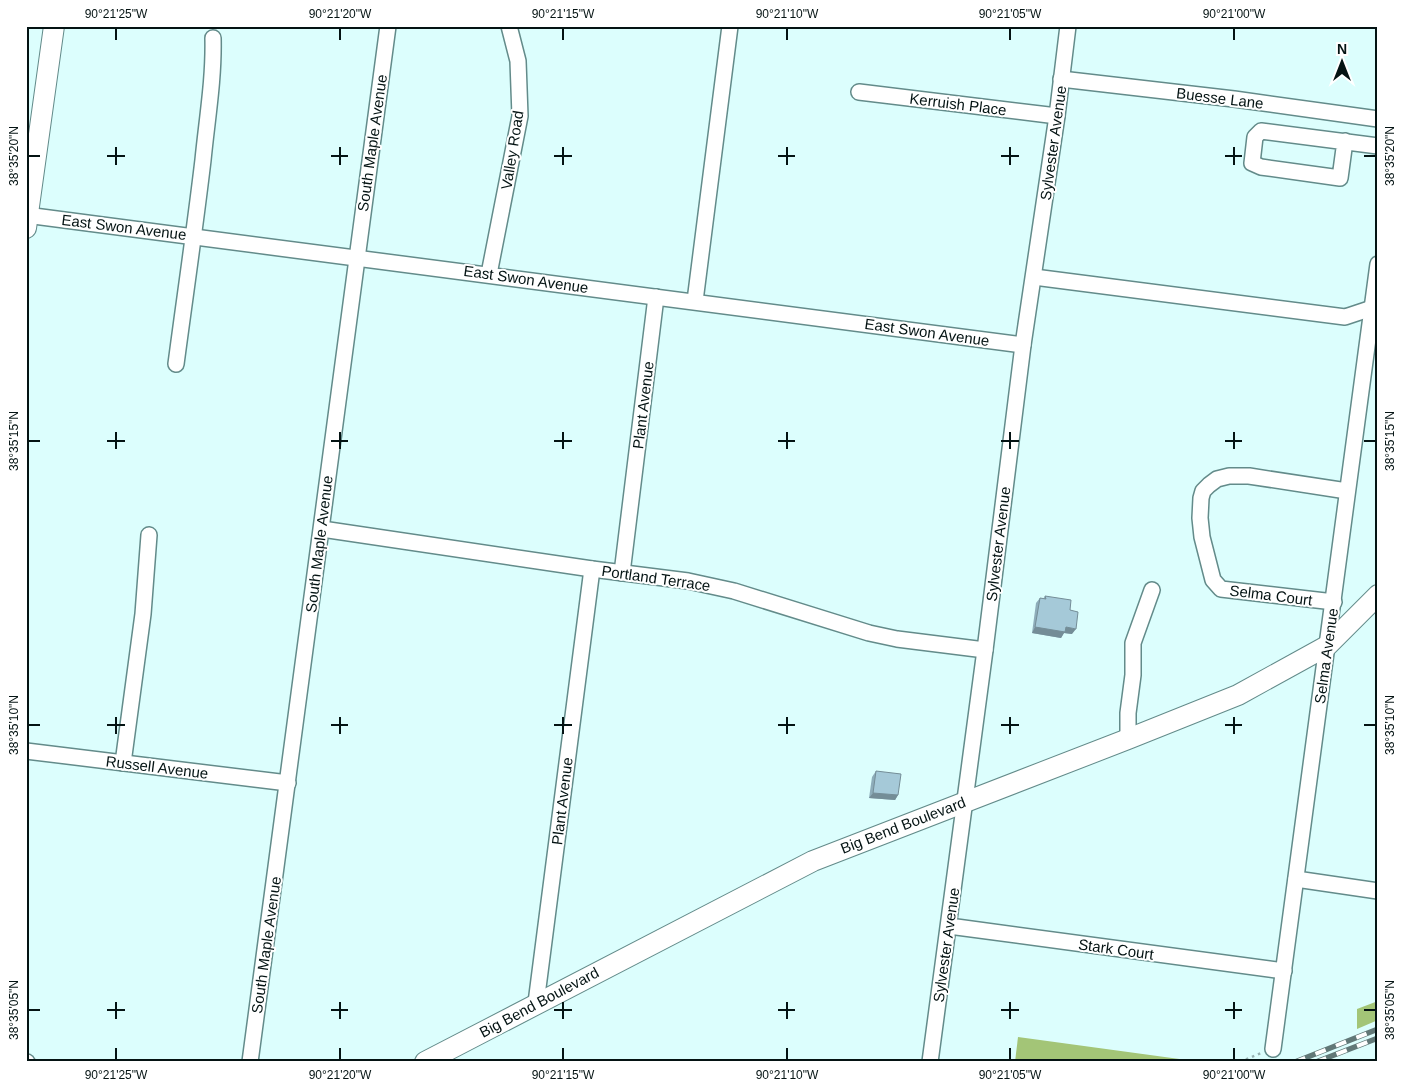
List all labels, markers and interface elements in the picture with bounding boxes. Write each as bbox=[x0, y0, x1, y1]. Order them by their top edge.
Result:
text: 90°21'25"W bbox=[85, 7, 148, 21]
text: 90°21'20"W bbox=[309, 7, 372, 21]
text: 90°21'15"W bbox=[532, 7, 595, 21]
text: 90°21'10"W bbox=[756, 7, 819, 21]
text: 90°21'05"W bbox=[979, 7, 1042, 21]
text: 90°21'00"W bbox=[1203, 7, 1266, 21]
north arrow bbox=[1316, 38, 1366, 88]
text: N bbox=[1337, 41, 1347, 57]
street label: South Maple Avenue bbox=[354, 73, 390, 213]
street label: Buesse Lane bbox=[1176, 84, 1264, 112]
street label: Sylvester Avenue bbox=[1037, 85, 1069, 201]
street label: Kerruish Place bbox=[909, 90, 1007, 118]
street label: Valley Road bbox=[497, 109, 527, 191]
text: 38°35'20"N bbox=[7, 126, 21, 186]
text: 38°35'20"N bbox=[1383, 126, 1397, 186]
street label: East Swon Avenue bbox=[61, 211, 187, 243]
street label: East Swon Avenue bbox=[463, 262, 589, 296]
street label: East Swon Avenue bbox=[864, 315, 990, 349]
street label: Plant Avenue bbox=[629, 360, 657, 450]
text: 38°35'15"N bbox=[7, 411, 21, 471]
text: 38°35'15"N bbox=[1383, 411, 1397, 471]
street label: South Maple Avenue bbox=[302, 474, 336, 614]
street label: Sylvester Avenue bbox=[983, 486, 1013, 602]
street label: Portland Terrace bbox=[600, 562, 712, 594]
street label: Selma Court bbox=[1229, 581, 1314, 609]
street label: Selma Avenue bbox=[1311, 607, 1341, 705]
text: 38°35'10"N bbox=[7, 695, 21, 755]
text: 38°35'10"N bbox=[1383, 695, 1397, 755]
street label: Russell Avenue bbox=[105, 752, 209, 782]
street label: Plant Avenue bbox=[548, 756, 576, 846]
street label: Big Bend Boulevard bbox=[838, 793, 968, 857]
street label: South Maple Avenue bbox=[248, 875, 284, 1015]
street label: Sylvester Avenue bbox=[930, 887, 962, 1003]
street label: Stark Court bbox=[1077, 935, 1156, 963]
street label: Big Bend Boulevard bbox=[476, 963, 602, 1041]
text: 38°35'05"N bbox=[7, 980, 21, 1040]
text: 38°35'05"N bbox=[1383, 980, 1397, 1040]
text: 90°21'25"W bbox=[85, 1068, 148, 1082]
text: 90°21'20"W bbox=[309, 1068, 372, 1082]
text: 90°21'15"W bbox=[532, 1068, 595, 1082]
text: 90°21'10"W bbox=[756, 1068, 819, 1082]
text: 90°21'05"W bbox=[979, 1068, 1042, 1082]
text: 90°21'00"W bbox=[1203, 1068, 1266, 1082]

